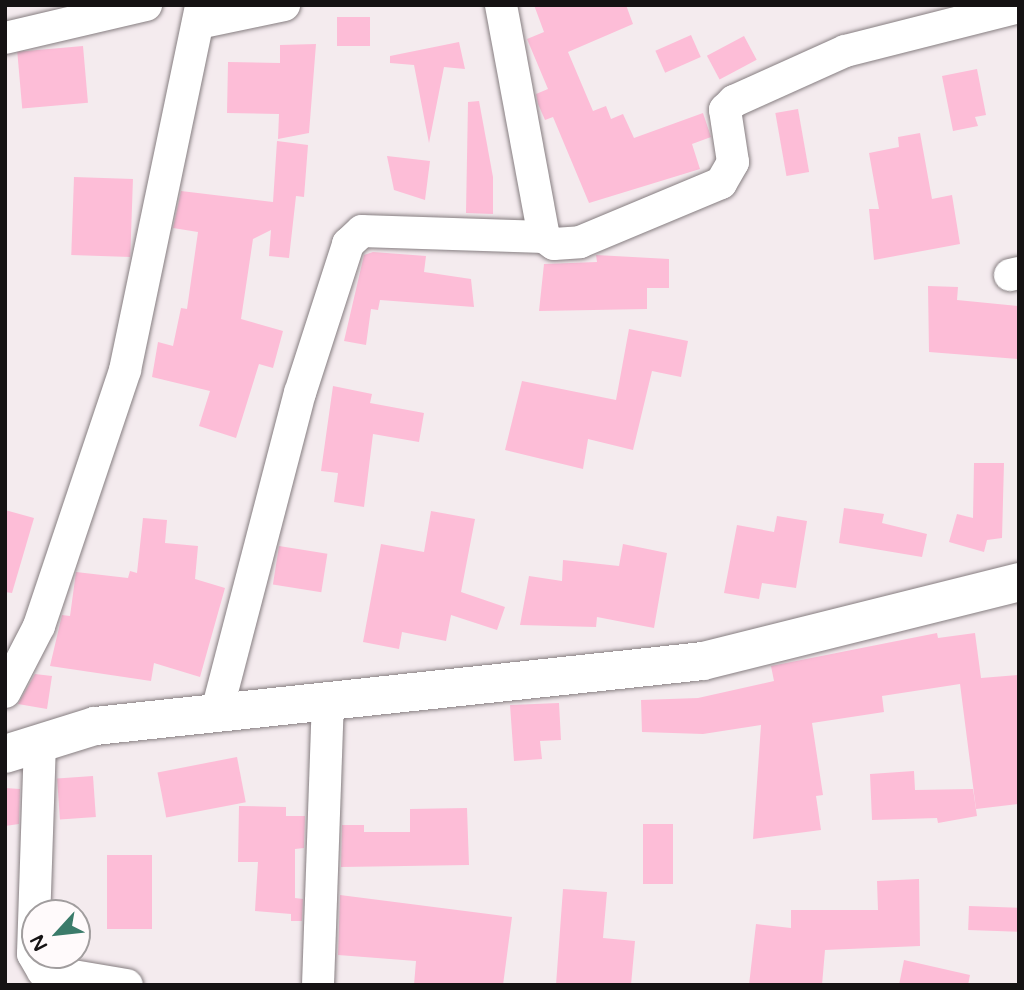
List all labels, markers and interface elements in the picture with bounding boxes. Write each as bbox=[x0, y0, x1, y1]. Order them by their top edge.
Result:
north arrow bbox=[21, 899, 91, 969]
text: N bbox=[26, 931, 52, 954]

